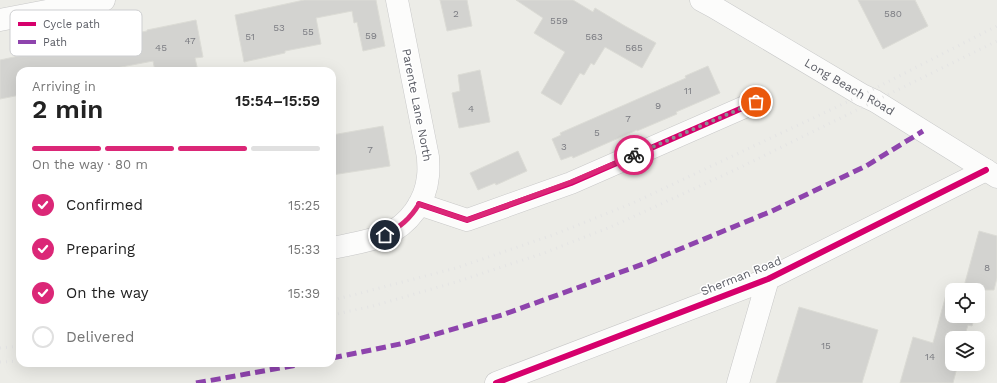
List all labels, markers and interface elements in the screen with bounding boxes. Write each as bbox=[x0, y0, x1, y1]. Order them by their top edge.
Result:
house number: 2 bbox=[453, 8, 459, 19]
house number: 580 bbox=[884, 8, 902, 19]
legend bbox=[10, 10, 142, 56]
house number: 559 bbox=[550, 15, 568, 26]
text: Cycle path bbox=[43, 18, 100, 31]
house number: 53 bbox=[273, 22, 285, 33]
house number: 55 bbox=[302, 26, 314, 37]
house number: 59 bbox=[365, 30, 377, 41]
house number: 51 bbox=[245, 31, 255, 42]
house number: 563 bbox=[585, 31, 603, 42]
house number: 47 bbox=[184, 35, 196, 46]
text: Path bbox=[43, 36, 67, 49]
house number: 45 bbox=[155, 42, 167, 53]
house number: 565 bbox=[625, 42, 643, 53]
street label: Parente Lane North bbox=[399, 47, 435, 163]
street label: Long Beach Road bbox=[802, 55, 897, 118]
text: Arriving in bbox=[32, 79, 96, 94]
house number: 11 bbox=[684, 85, 692, 96]
pin bbox=[739, 85, 773, 119]
icon: bag bbox=[745, 91, 767, 113]
text: 15:54–15:59 bbox=[235, 92, 320, 110]
text: 2 min bbox=[32, 94, 103, 124]
house number: 9 bbox=[655, 100, 661, 111]
house number: 4 bbox=[468, 103, 474, 114]
house number: 7 bbox=[625, 113, 631, 124]
house number: 5 bbox=[594, 127, 600, 138]
courier bbox=[614, 135, 654, 175]
house number: 3 bbox=[561, 141, 567, 152]
house number: 7 bbox=[367, 144, 373, 155]
icon: bike bbox=[623, 144, 645, 166]
text: On the way · 80 m bbox=[32, 157, 148, 172]
icon: check bbox=[32, 194, 54, 216]
text: Confirmed bbox=[66, 196, 143, 214]
text: 15:25 bbox=[288, 198, 320, 213]
pin bbox=[368, 218, 402, 252]
icon: home bbox=[374, 224, 396, 246]
icon: check bbox=[32, 238, 54, 260]
text: Preparing bbox=[66, 240, 135, 258]
text: 15:33 bbox=[288, 242, 320, 257]
street label: Sherman Road bbox=[699, 253, 783, 299]
house number: 8 bbox=[984, 262, 990, 273]
icon: check bbox=[32, 282, 54, 304]
map controls bbox=[945, 283, 985, 371]
button: locate bbox=[945, 283, 985, 323]
text: On the way bbox=[66, 284, 148, 302]
text: 15:39 bbox=[288, 286, 320, 301]
text: Delivered bbox=[66, 328, 134, 346]
button: layers bbox=[945, 331, 985, 371]
house number: 15 bbox=[821, 340, 831, 351]
house number: 14 bbox=[925, 351, 935, 362]

